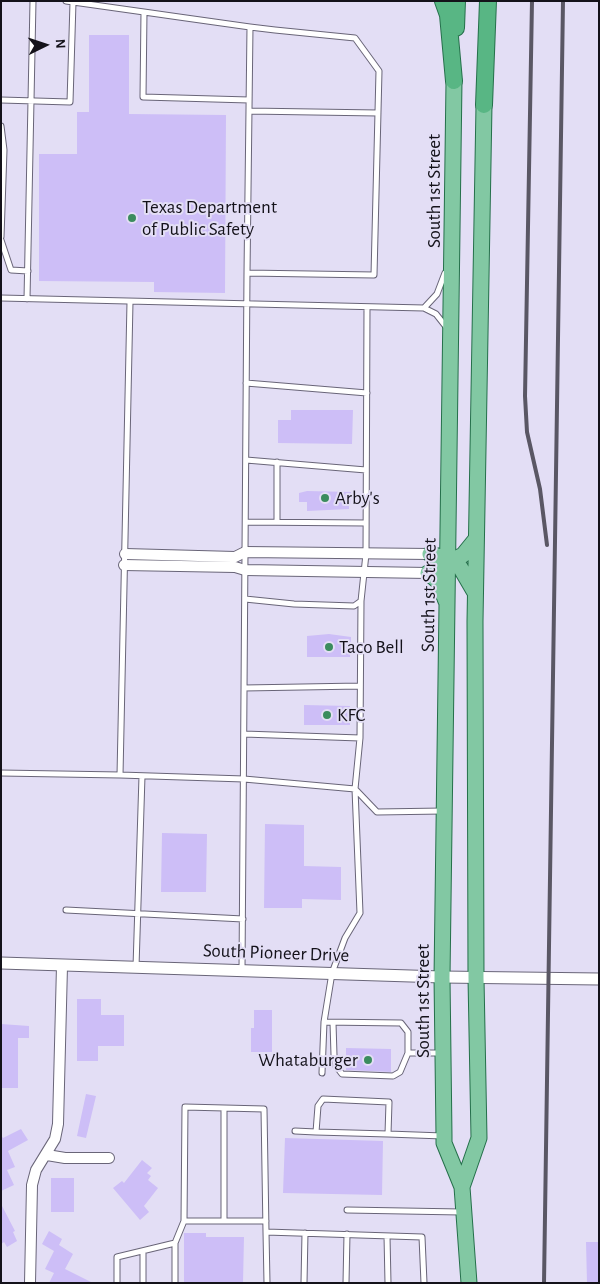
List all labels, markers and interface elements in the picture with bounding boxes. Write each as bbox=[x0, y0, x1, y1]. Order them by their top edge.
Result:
north arrow bbox=[20, 20, 70, 70]
text: N bbox=[53, 39, 67, 49]
street label: South 1st Street bbox=[423, 134, 445, 248]
place label: Texas Department of Public Safety bbox=[142, 196, 277, 240]
marker: Texas Department of Public Safety bbox=[126, 212, 138, 224]
place label: Arby's bbox=[335, 487, 380, 509]
marker: Arby's bbox=[319, 492, 331, 504]
street label: South 1st Street bbox=[417, 538, 441, 652]
place label: Taco Bell bbox=[339, 636, 404, 658]
marker: Taco Bell bbox=[323, 641, 335, 653]
place label: KFC bbox=[337, 704, 365, 726]
marker: KFC bbox=[321, 709, 333, 721]
street label: South Pioneer Drive bbox=[202, 939, 350, 967]
street label: South 1st Street bbox=[412, 944, 434, 1058]
place label: Whataburger bbox=[258, 1049, 358, 1071]
marker: Whataburger bbox=[362, 1054, 374, 1066]

